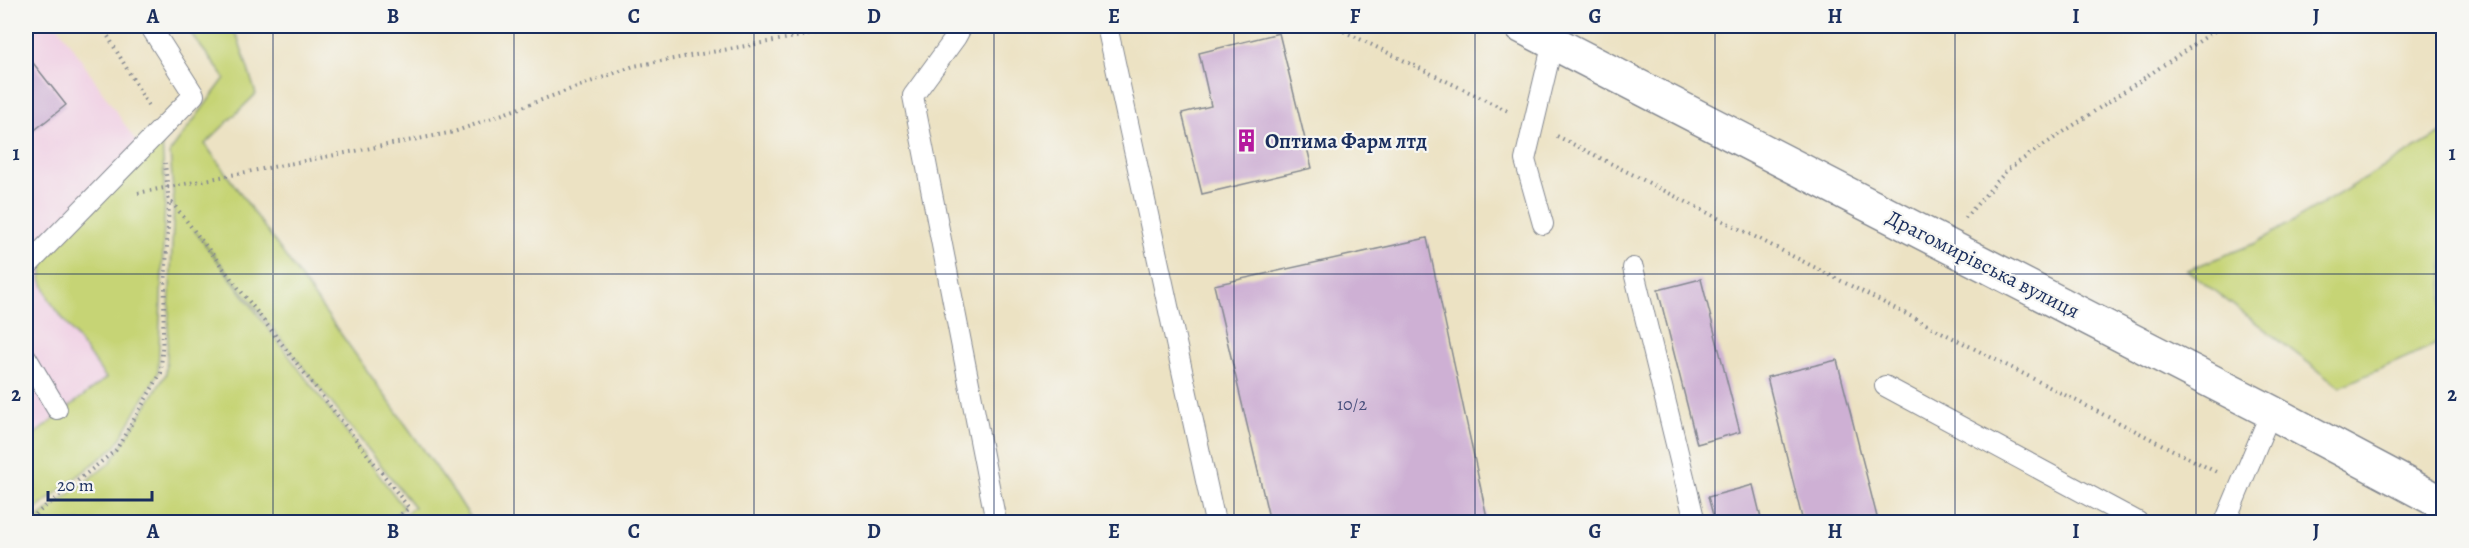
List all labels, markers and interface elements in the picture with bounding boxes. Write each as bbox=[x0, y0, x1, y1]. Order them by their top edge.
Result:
text: A bbox=[146, 3, 160, 30]
text: B bbox=[387, 3, 399, 30]
text: C bbox=[628, 3, 640, 30]
text: D bbox=[867, 3, 881, 30]
text: E bbox=[1108, 3, 1120, 30]
text: F bbox=[1350, 3, 1361, 30]
text: G bbox=[1588, 3, 1602, 30]
text: H bbox=[1828, 3, 1843, 30]
text: I bbox=[2072, 3, 2080, 30]
text: J bbox=[2313, 3, 2320, 30]
place label: Оптима Фарм лтд bbox=[1265, 127, 1427, 155]
building icon: Оптима Фарм лтд bbox=[1234, 128, 1260, 154]
text: 1 bbox=[12, 140, 20, 167]
text: 1 bbox=[2448, 140, 2456, 167]
street label: Драгомирівська вулиця bbox=[1882, 203, 2084, 325]
text: 2 bbox=[11, 381, 21, 408]
text: 2 bbox=[2447, 381, 2457, 408]
house number: 10/2 bbox=[1337, 392, 1368, 416]
scale bar bbox=[48, 464, 152, 502]
text: 20 m bbox=[57, 473, 94, 497]
text: A bbox=[146, 518, 160, 545]
text: B bbox=[387, 518, 399, 545]
text: C bbox=[628, 518, 640, 545]
text: D bbox=[867, 518, 881, 545]
text: E bbox=[1108, 518, 1120, 545]
text: F bbox=[1350, 518, 1361, 545]
text: G bbox=[1588, 518, 1602, 545]
text: H bbox=[1828, 518, 1843, 545]
text: I bbox=[2072, 518, 2080, 545]
text: J bbox=[2313, 518, 2320, 545]

